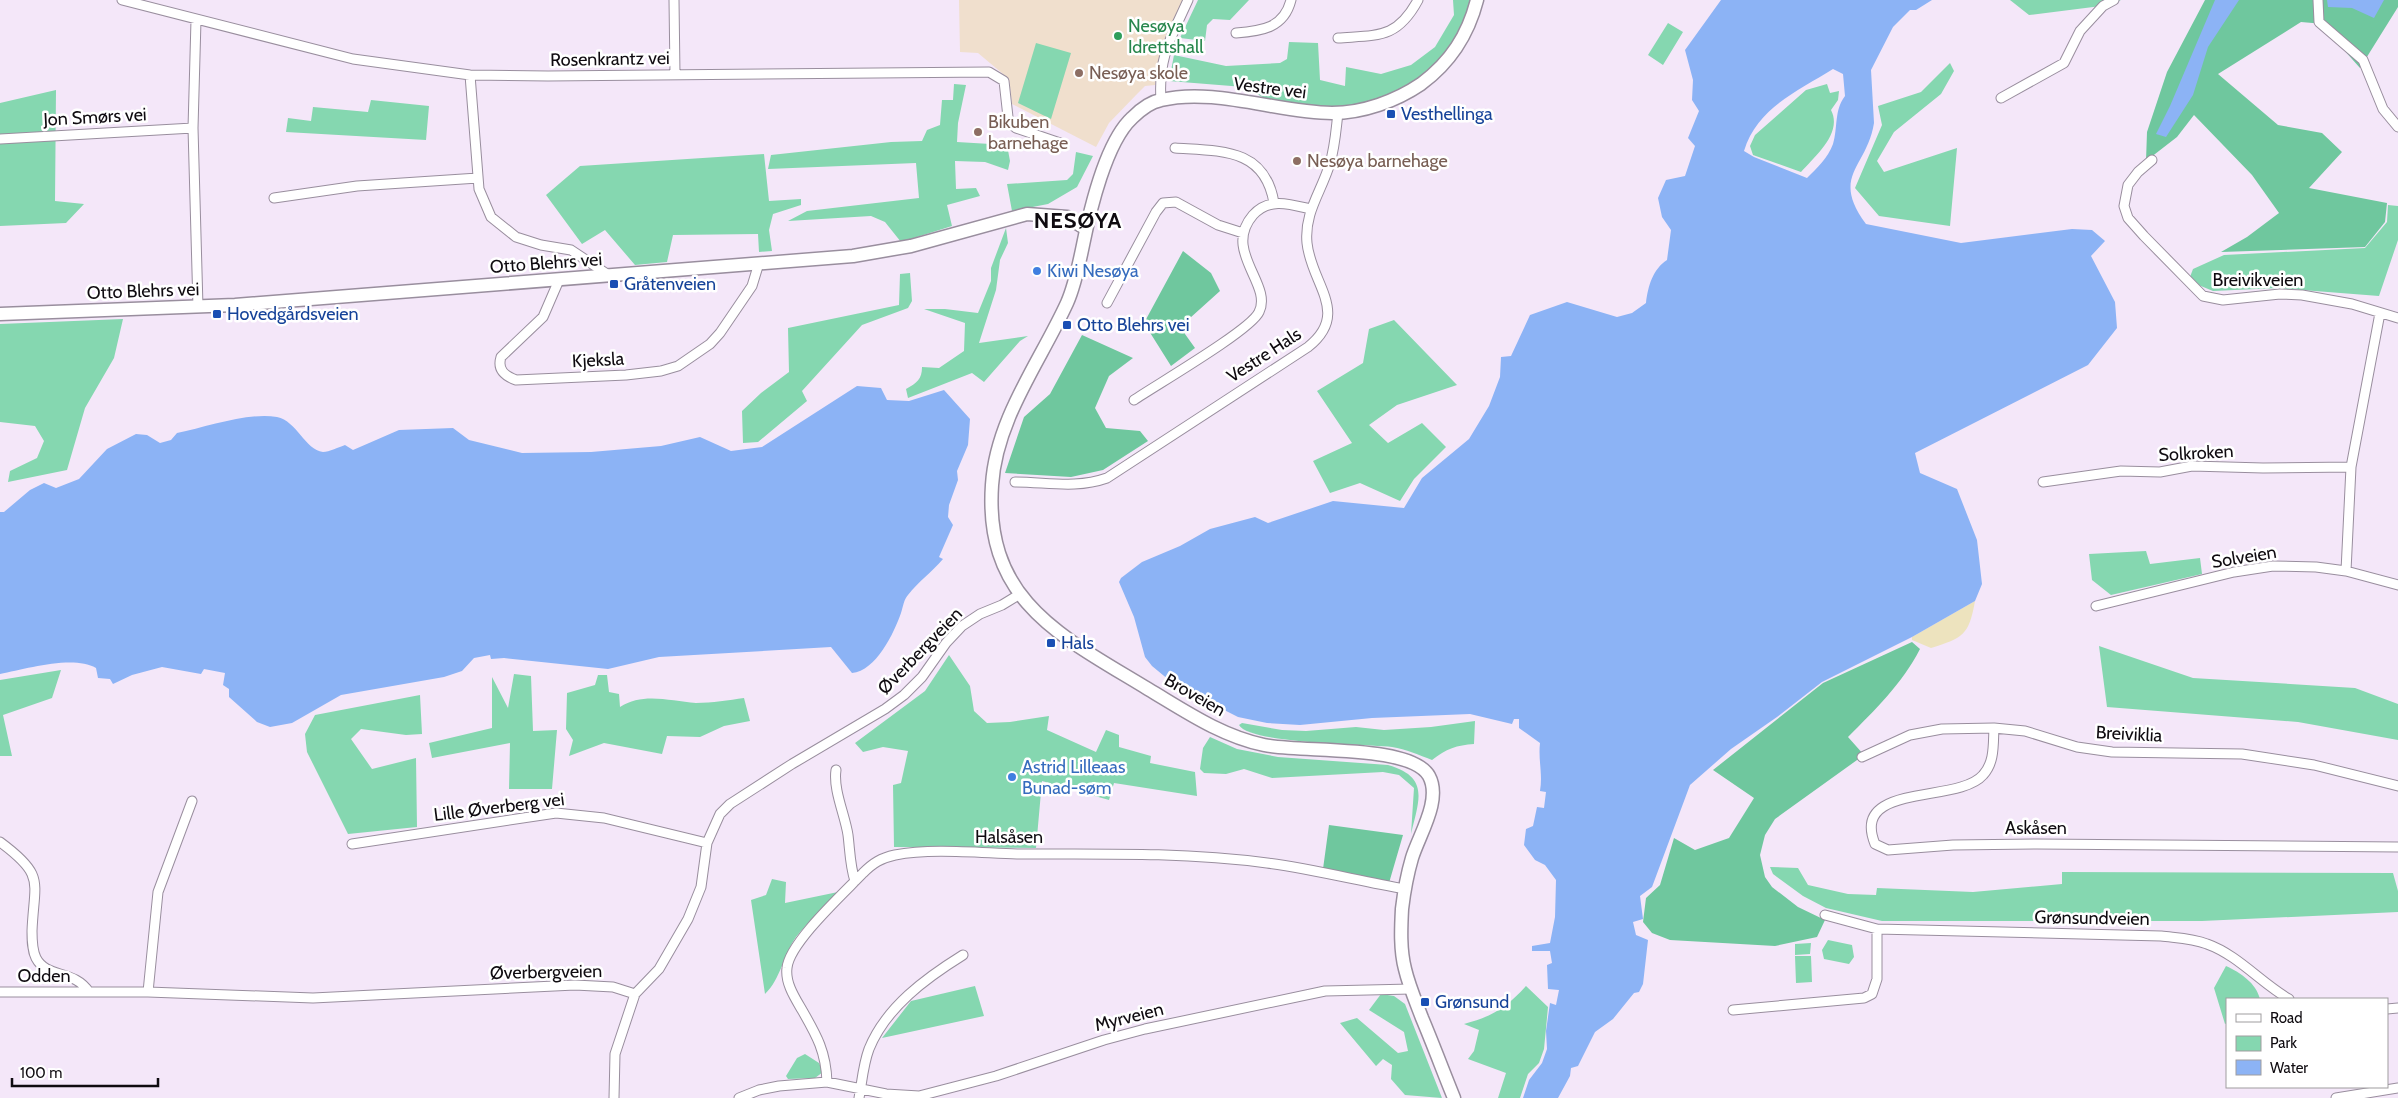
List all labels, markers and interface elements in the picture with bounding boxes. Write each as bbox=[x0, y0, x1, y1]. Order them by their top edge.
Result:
place label: Nesøya Idrettshall bbox=[1128, 15, 1204, 58]
marker: Nesøya Idrettshall bbox=[1112, 30, 1124, 42]
street label: Rosenkrantz vei bbox=[550, 47, 670, 71]
place label: Nesøya skole bbox=[1089, 62, 1188, 84]
marker: Nesøya skole bbox=[1073, 67, 1085, 79]
street label: Vestre vei bbox=[1232, 73, 1308, 103]
street label: Jon Smørs vei bbox=[42, 103, 147, 131]
place label: Vesthellinga bbox=[1401, 103, 1493, 125]
marker: Vesthellinga bbox=[1385, 108, 1397, 120]
place label: Bikuben barnehage bbox=[988, 111, 1068, 154]
marker: Bikuben barnehage bbox=[972, 126, 984, 138]
place label: Nesøya barnehage bbox=[1307, 150, 1448, 172]
marker: Nesøya barnehage bbox=[1291, 155, 1303, 167]
district label: NESØYA bbox=[1034, 207, 1122, 234]
street label: Otto Blehrs vei bbox=[489, 248, 603, 278]
place label: Kiwi Nesøya bbox=[1047, 260, 1139, 282]
marker: Kiwi Nesøya bbox=[1031, 265, 1043, 277]
street label: Breivikveien bbox=[2213, 269, 2303, 291]
place label: Gråtenveien bbox=[624, 273, 716, 295]
street label: Otto Blehrs vei bbox=[86, 278, 200, 304]
marker: Gråtenveien bbox=[608, 278, 620, 290]
place label: Hovedgårdsveien bbox=[227, 303, 359, 325]
marker: Hovedgårdsveien bbox=[211, 308, 223, 320]
place label: Otto Blehrs vei bbox=[1077, 314, 1190, 336]
marker: Otto Blehrs vei bbox=[1061, 319, 1073, 331]
street label: Vestre Hals bbox=[1223, 323, 1305, 387]
street label: Kjeksla bbox=[571, 348, 625, 372]
street label: Solkroken bbox=[2158, 440, 2234, 466]
street label: Solveien bbox=[2210, 541, 2278, 573]
street label: Øverbergveien bbox=[873, 603, 967, 699]
place label: Hals bbox=[1061, 632, 1094, 654]
marker: Hals bbox=[1045, 637, 1057, 649]
street label: Broveien bbox=[1161, 669, 1229, 721]
street label: Breiviklia bbox=[2095, 721, 2163, 747]
place label: Astrid Lilleaas Bunad-søm bbox=[1022, 756, 1125, 799]
marker: Astrid Lilleaas Bunad-søm bbox=[1006, 771, 1018, 783]
street label: Lille Øverberg vei bbox=[432, 788, 566, 826]
street label: Askåsen bbox=[2005, 817, 2067, 839]
street label: Halsåsen bbox=[975, 826, 1043, 848]
street label: Grønsundveien bbox=[2034, 906, 2150, 930]
street label: Øverbergveien bbox=[490, 960, 602, 984]
street label: Odden bbox=[17, 965, 71, 987]
place label: Grønsund bbox=[1435, 991, 1509, 1013]
marker: Grønsund bbox=[1419, 996, 1431, 1008]
street label: Myrveien bbox=[1092, 998, 1166, 1036]
legend bbox=[2226, 998, 2388, 1088]
text: Road bbox=[2270, 1009, 2303, 1027]
text: Park bbox=[2270, 1034, 2297, 1052]
scale bar bbox=[12, 1056, 159, 1088]
text: Water bbox=[2270, 1059, 2308, 1077]
text: 100 m bbox=[20, 1064, 62, 1082]

